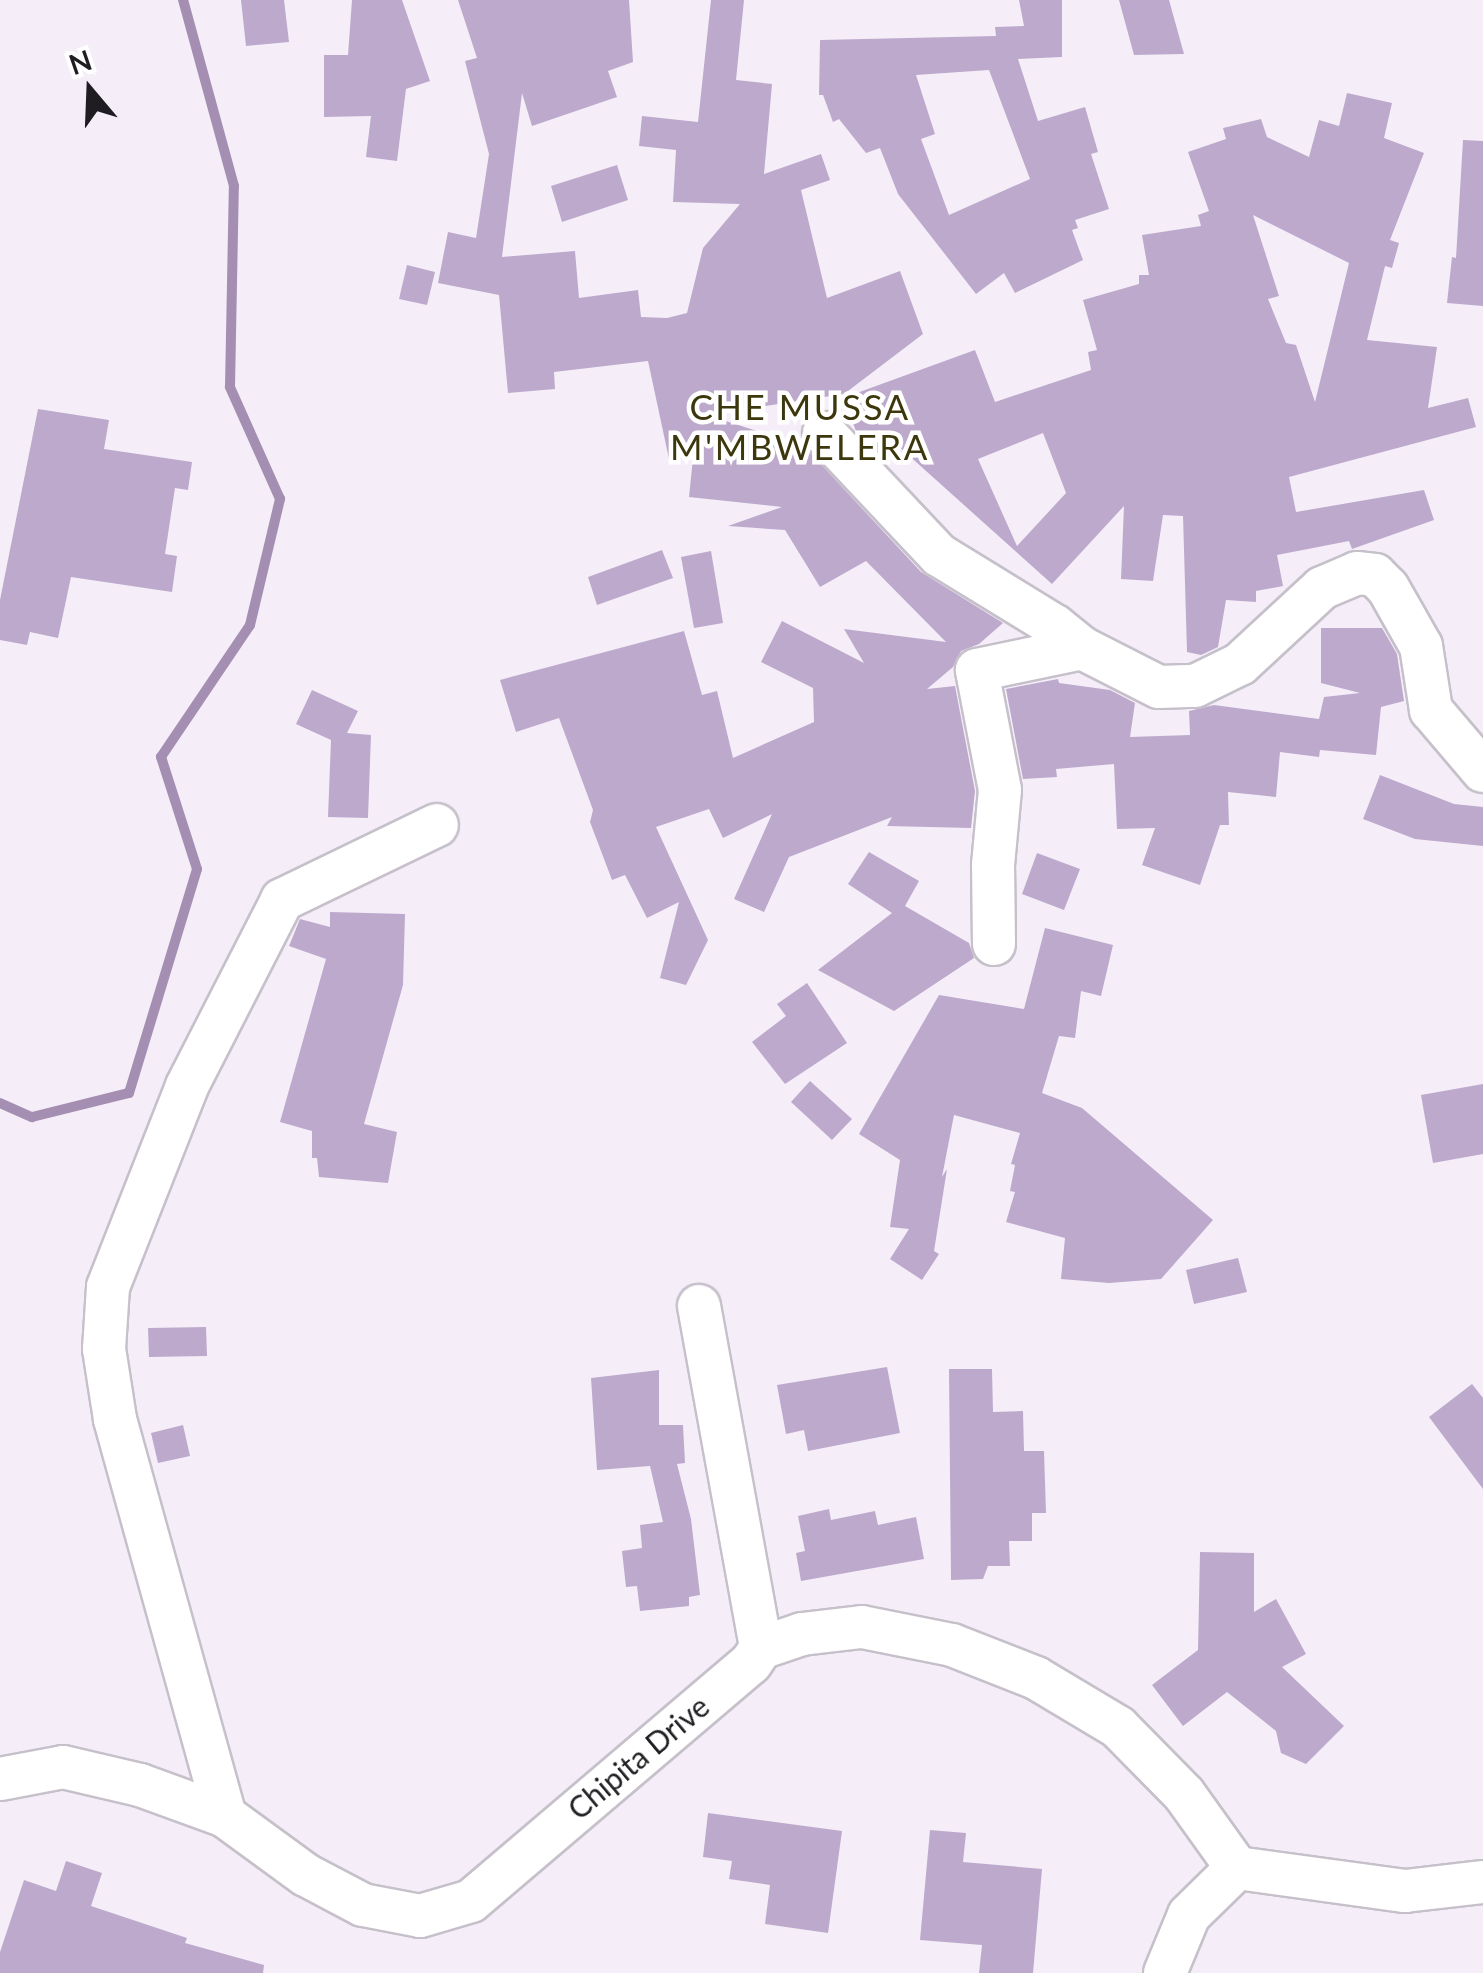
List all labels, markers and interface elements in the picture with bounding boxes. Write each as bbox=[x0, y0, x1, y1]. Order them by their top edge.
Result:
north arrow bbox=[40, 40, 140, 140]
text: N bbox=[64, 42, 96, 81]
district label: CHE MUSSA M'MBWELERA bbox=[670, 385, 930, 467]
street label: Chipita Drive bbox=[560, 1688, 716, 1826]

